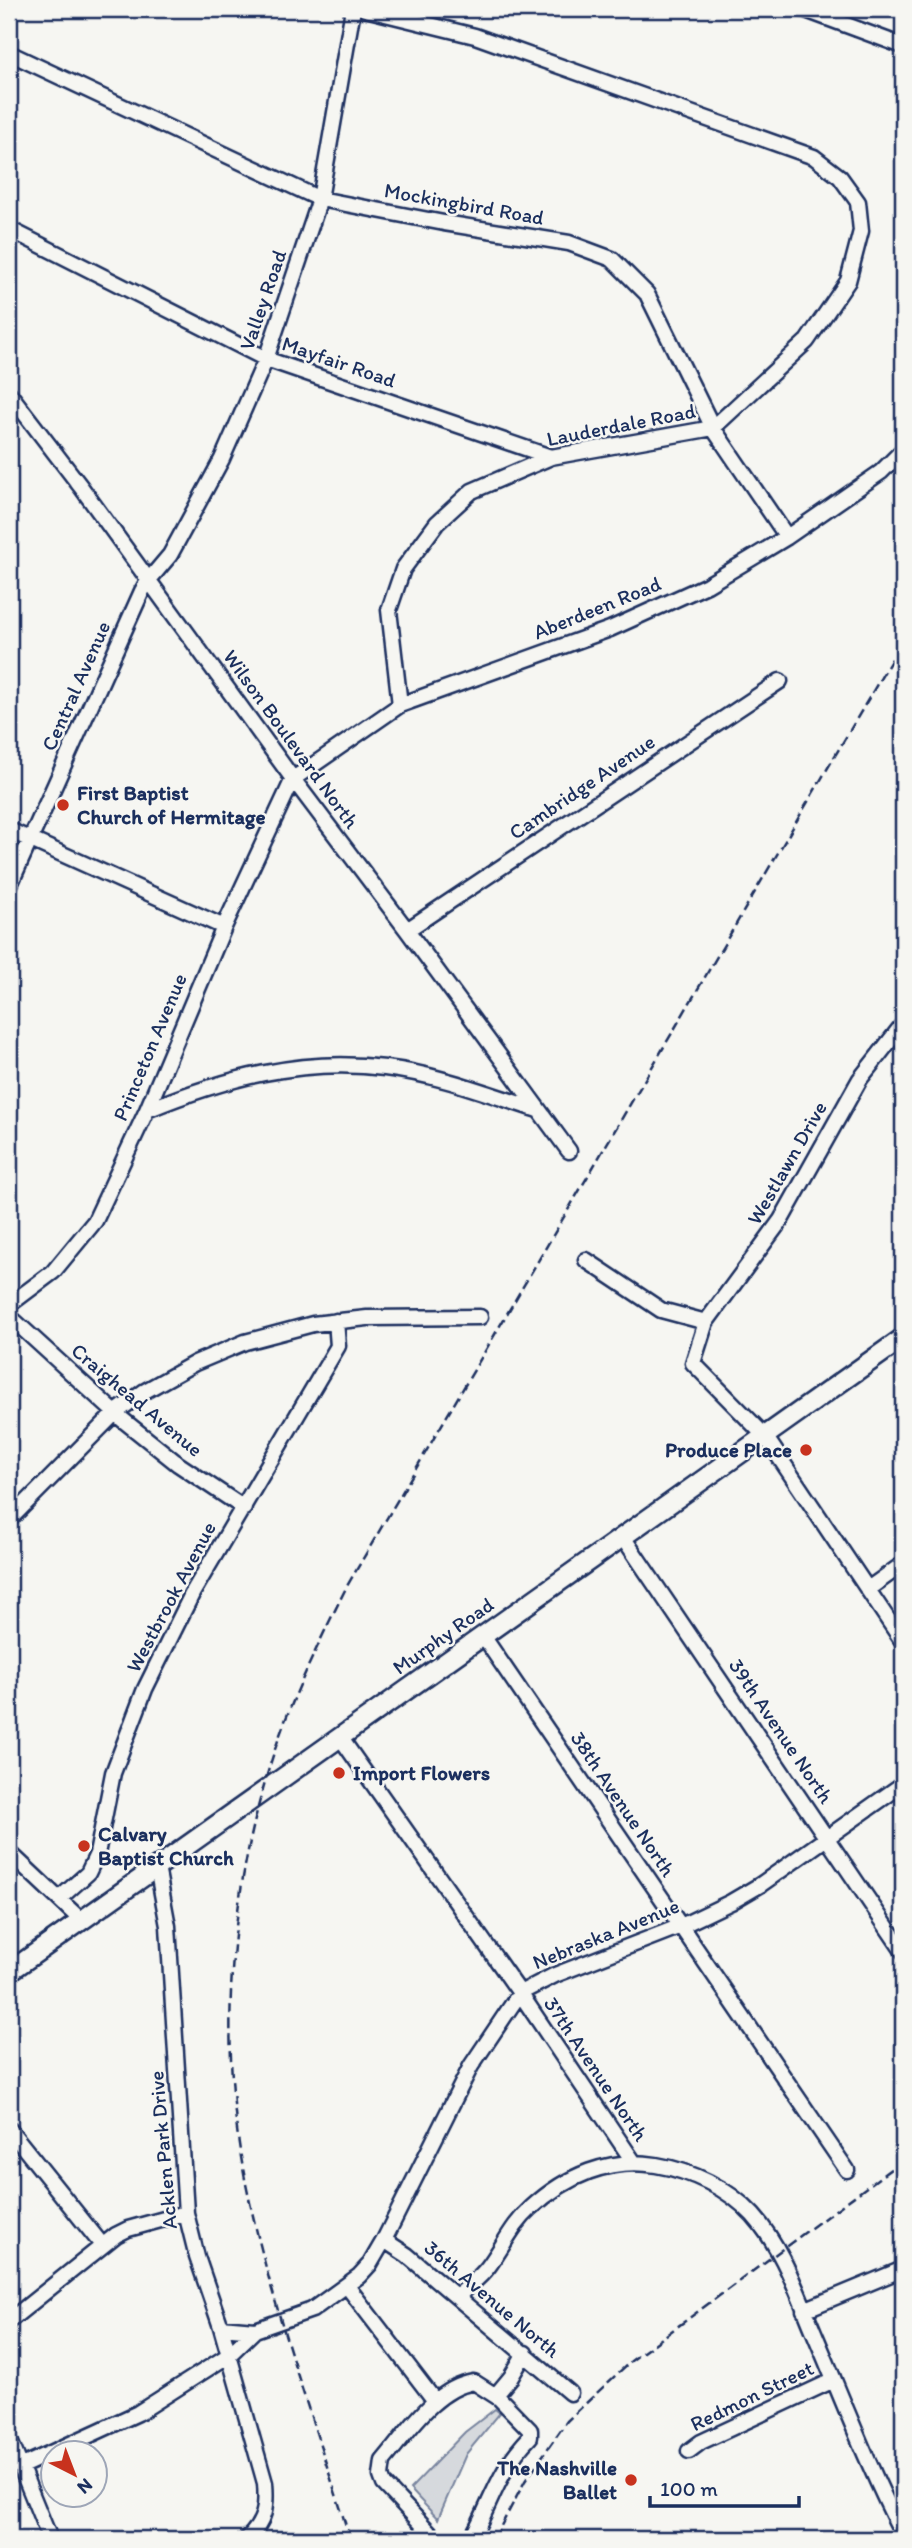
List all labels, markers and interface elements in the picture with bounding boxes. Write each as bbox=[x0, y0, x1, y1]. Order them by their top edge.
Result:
street label: Mockingbird Road bbox=[382, 177, 546, 230]
street label: Valley Road bbox=[234, 246, 292, 353]
street label: Mayfair Road bbox=[279, 330, 400, 393]
street label: Lauderdale Road bbox=[544, 398, 697, 451]
street label: Aberdeen Road bbox=[529, 571, 664, 644]
street label: Central Avenue bbox=[36, 617, 115, 755]
street label: Wilson Boulevard North bbox=[218, 644, 365, 834]
street label: Cambridge Avenue bbox=[504, 729, 659, 845]
place label: First Baptist Church of Hermitage bbox=[77, 780, 266, 830]
marker: First Baptist Church of Hermitage bbox=[55, 797, 71, 813]
street label: Princeton Avenue bbox=[107, 969, 192, 1124]
street label: Westlawn Drive bbox=[741, 1097, 832, 1229]
street label: Craighead Avenue bbox=[66, 1337, 208, 1462]
place label: Produce Place bbox=[665, 1437, 792, 1462]
marker: Produce Place bbox=[798, 1442, 814, 1458]
street label: Westbrook Avenue bbox=[120, 1517, 221, 1676]
street label: Murphy Road bbox=[387, 1592, 498, 1680]
street label: 39th Avenue North bbox=[724, 1654, 839, 1808]
street label: 38th Avenue North bbox=[566, 1726, 682, 1882]
place label: Import Flowers bbox=[353, 1760, 490, 1786]
marker: Import Flowers bbox=[331, 1765, 347, 1781]
place label: Calvary Baptist Church bbox=[98, 1821, 234, 1871]
marker: Calvary Baptist Church bbox=[76, 1838, 92, 1854]
street label: Nebraska Avenue bbox=[529, 1893, 683, 1974]
street label: 37th Avenue North bbox=[539, 1992, 654, 2146]
street label: Acklen Park Drive bbox=[143, 2070, 182, 2230]
street label: 36th Avenue North bbox=[419, 2235, 566, 2363]
street label: Redmon Street bbox=[686, 2355, 818, 2436]
north arrow bbox=[38, 2440, 108, 2510]
place label: The Nashville Ballet bbox=[496, 2455, 617, 2504]
scale bar bbox=[650, 2464, 798, 2508]
marker: The Nashville Ballet bbox=[623, 2472, 639, 2488]
text: N bbox=[73, 2473, 98, 2499]
text: 100 m bbox=[660, 2476, 718, 2501]

